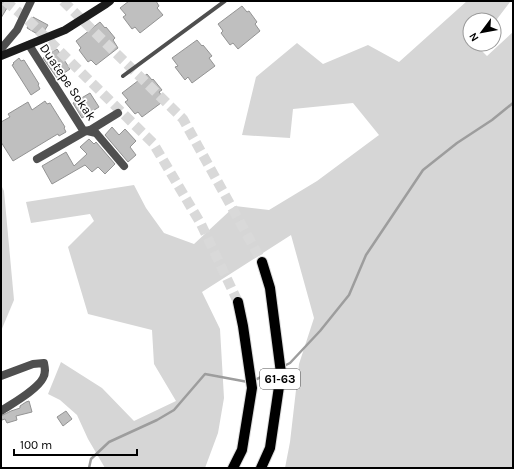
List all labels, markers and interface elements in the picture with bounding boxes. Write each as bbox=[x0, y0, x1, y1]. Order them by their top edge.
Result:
north arrow bbox=[462, 12, 502, 52]
text: N bbox=[466, 30, 482, 44]
street label: Duatepe Sokak bbox=[37, 41, 99, 123]
road number: 61-63 bbox=[260, 369, 300, 389]
scale bar bbox=[14, 431, 137, 457]
text: 100 m bbox=[20, 438, 52, 452]

